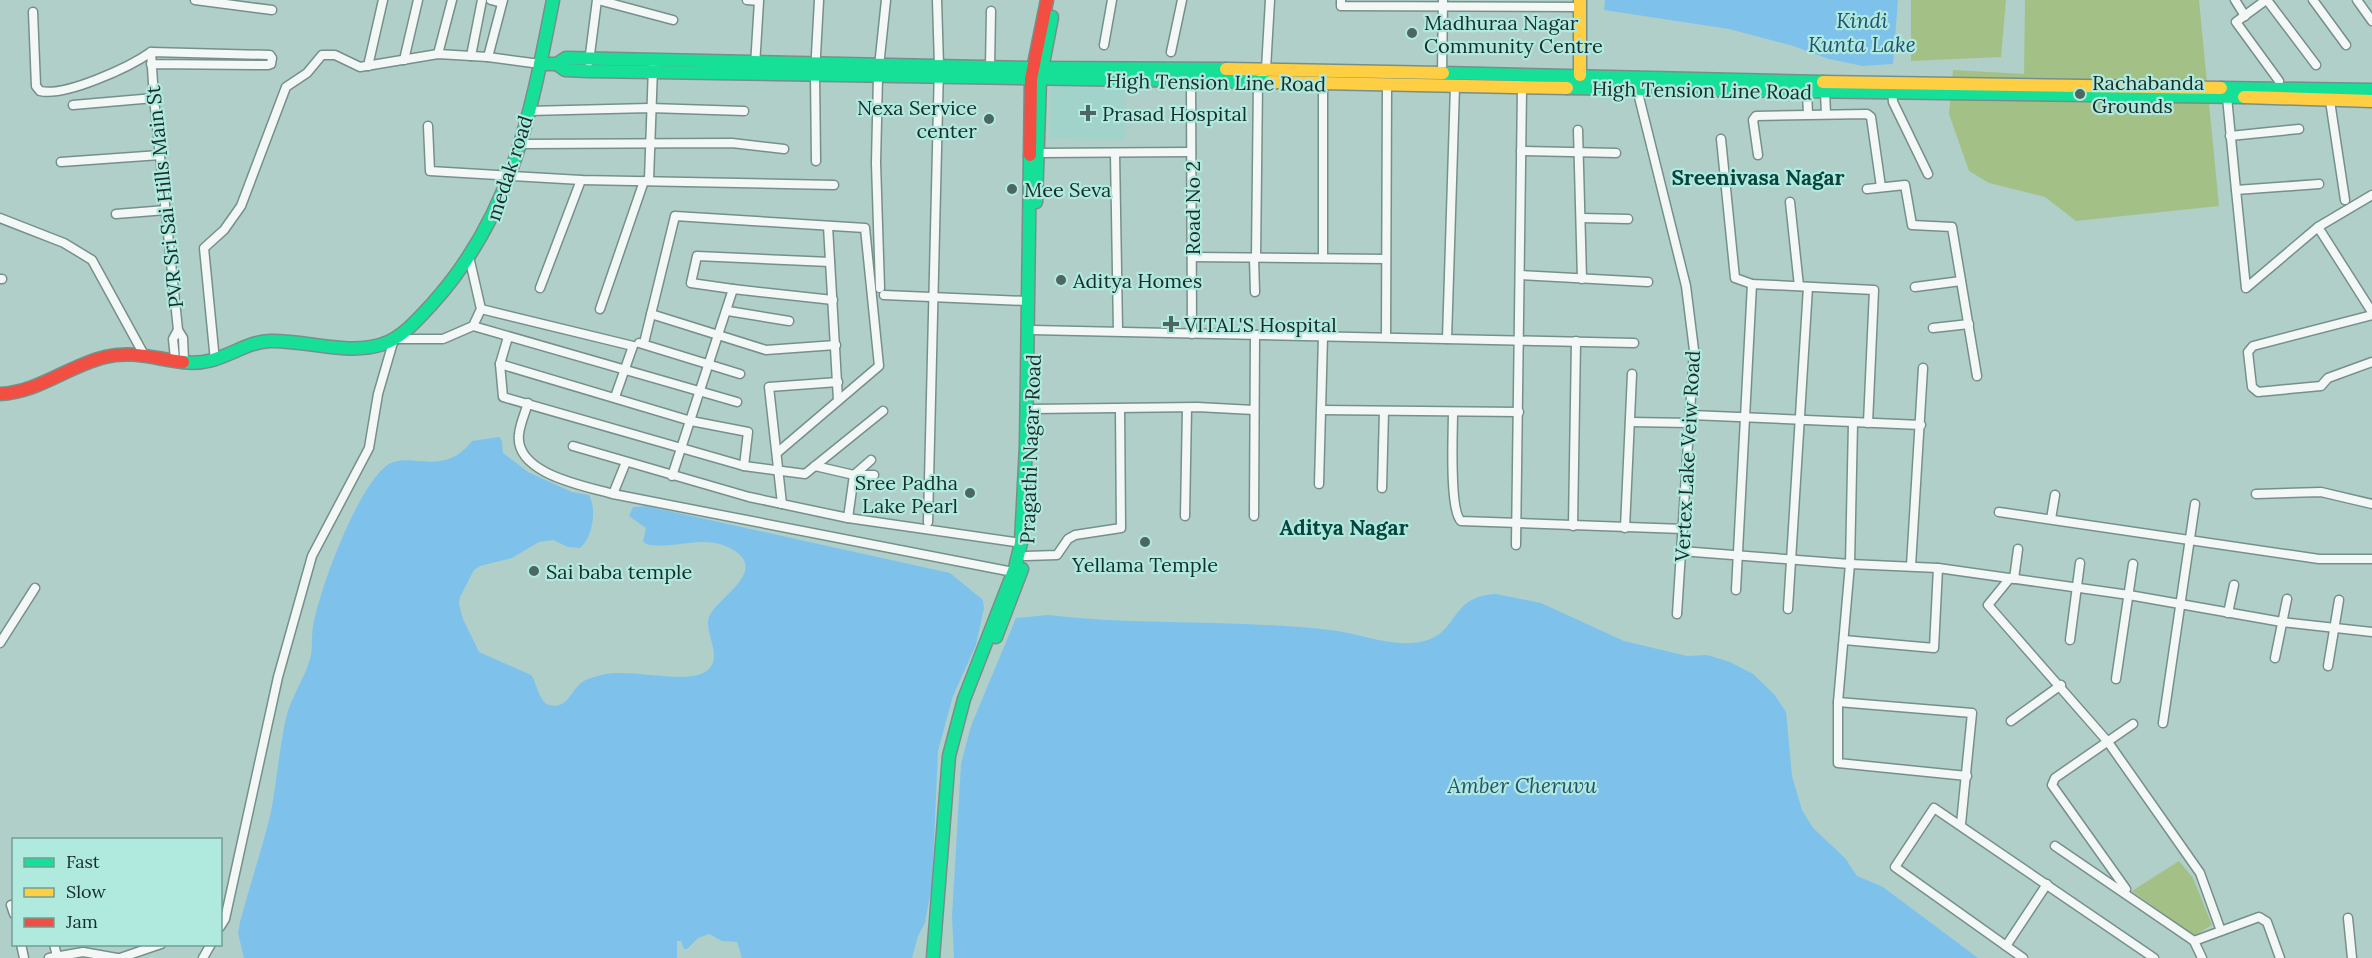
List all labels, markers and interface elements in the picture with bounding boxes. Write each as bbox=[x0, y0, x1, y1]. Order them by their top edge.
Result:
water label: Kindi Kunta Lake bbox=[1808, 7, 1916, 58]
place label: Madhuraa Nagar Community Centre bbox=[1424, 10, 1603, 58]
marker: Madhuraa Nagar Community Centre bbox=[1405, 26, 1419, 40]
street label: High Tension Line Road bbox=[1106, 68, 1326, 96]
place label: Rachabanda Grounds bbox=[2092, 70, 2204, 118]
street label: High Tension Line Road bbox=[1592, 76, 1812, 104]
street label: PVR Sri Sai Hills Main St bbox=[140, 84, 188, 309]
marker: Rachabanda Grounds bbox=[2073, 87, 2087, 101]
place label: Nexa Service center bbox=[857, 95, 977, 143]
place label: Prasad Hospital bbox=[1102, 101, 1247, 126]
marker: Prasad Hospital bbox=[1079, 104, 1097, 122]
street label: medak road bbox=[480, 112, 538, 224]
marker: Nexa Service center bbox=[982, 112, 996, 126]
street label: Road No 2 bbox=[1180, 161, 1205, 255]
district label: Sreenivasa Nagar bbox=[1671, 164, 1845, 191]
place label: Mee Seva bbox=[1024, 177, 1111, 202]
marker: Mee Seva bbox=[1005, 182, 1019, 196]
place label: Aditya Homes bbox=[1072, 268, 1202, 293]
marker: Aditya Homes bbox=[1054, 273, 1068, 287]
place label: VITAL'S Hospital bbox=[1183, 312, 1337, 337]
marker: VITAL'S Hospital bbox=[1162, 315, 1180, 333]
street label: Vertex Lake Veiw Road bbox=[1669, 350, 1705, 563]
street label: Pragathi Nagar Road bbox=[1014, 354, 1046, 544]
place label: Sree Padha Lake Pearl bbox=[855, 470, 958, 518]
marker: Sree Padha Lake Pearl bbox=[963, 486, 977, 500]
district label: Aditya Nagar bbox=[1279, 514, 1409, 541]
marker: Yellama Temple bbox=[1138, 535, 1152, 549]
place label: Yellama Temple bbox=[1071, 552, 1218, 577]
place label: Sai baba temple bbox=[546, 559, 693, 584]
marker: Sai baba temple bbox=[527, 564, 541, 578]
water label: Amber Cheruvu bbox=[1446, 772, 1597, 799]
legend bbox=[12, 838, 222, 946]
text: Fast bbox=[66, 850, 100, 873]
text: Slow bbox=[66, 880, 106, 903]
text: Jam bbox=[65, 910, 98, 933]

